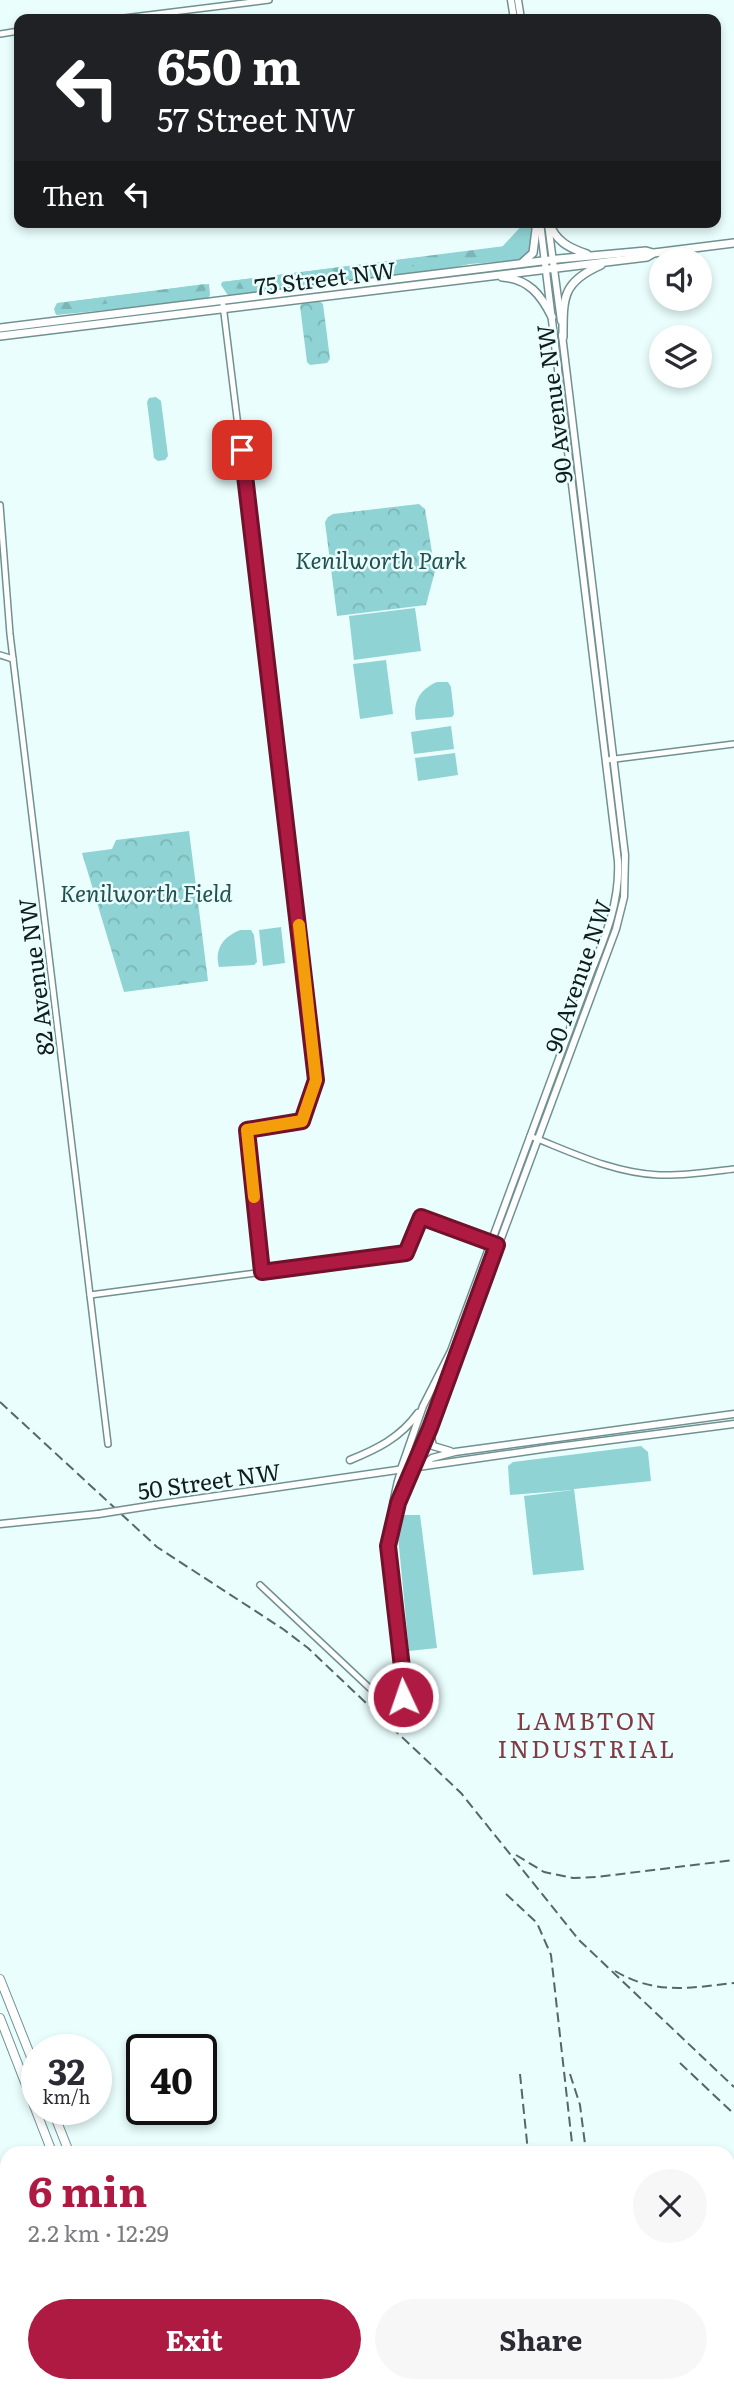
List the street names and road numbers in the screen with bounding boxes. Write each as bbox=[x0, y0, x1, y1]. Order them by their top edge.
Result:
street label: 75 Street NW bbox=[252, 251, 398, 303]
street label: 90 Avenue NW bbox=[526, 323, 580, 485]
street label: 90 Avenue NW bbox=[535, 895, 619, 1057]
street label: 82 Avenue NW bbox=[8, 896, 62, 1058]
street label: 50 Street NW bbox=[135, 1453, 283, 1507]

